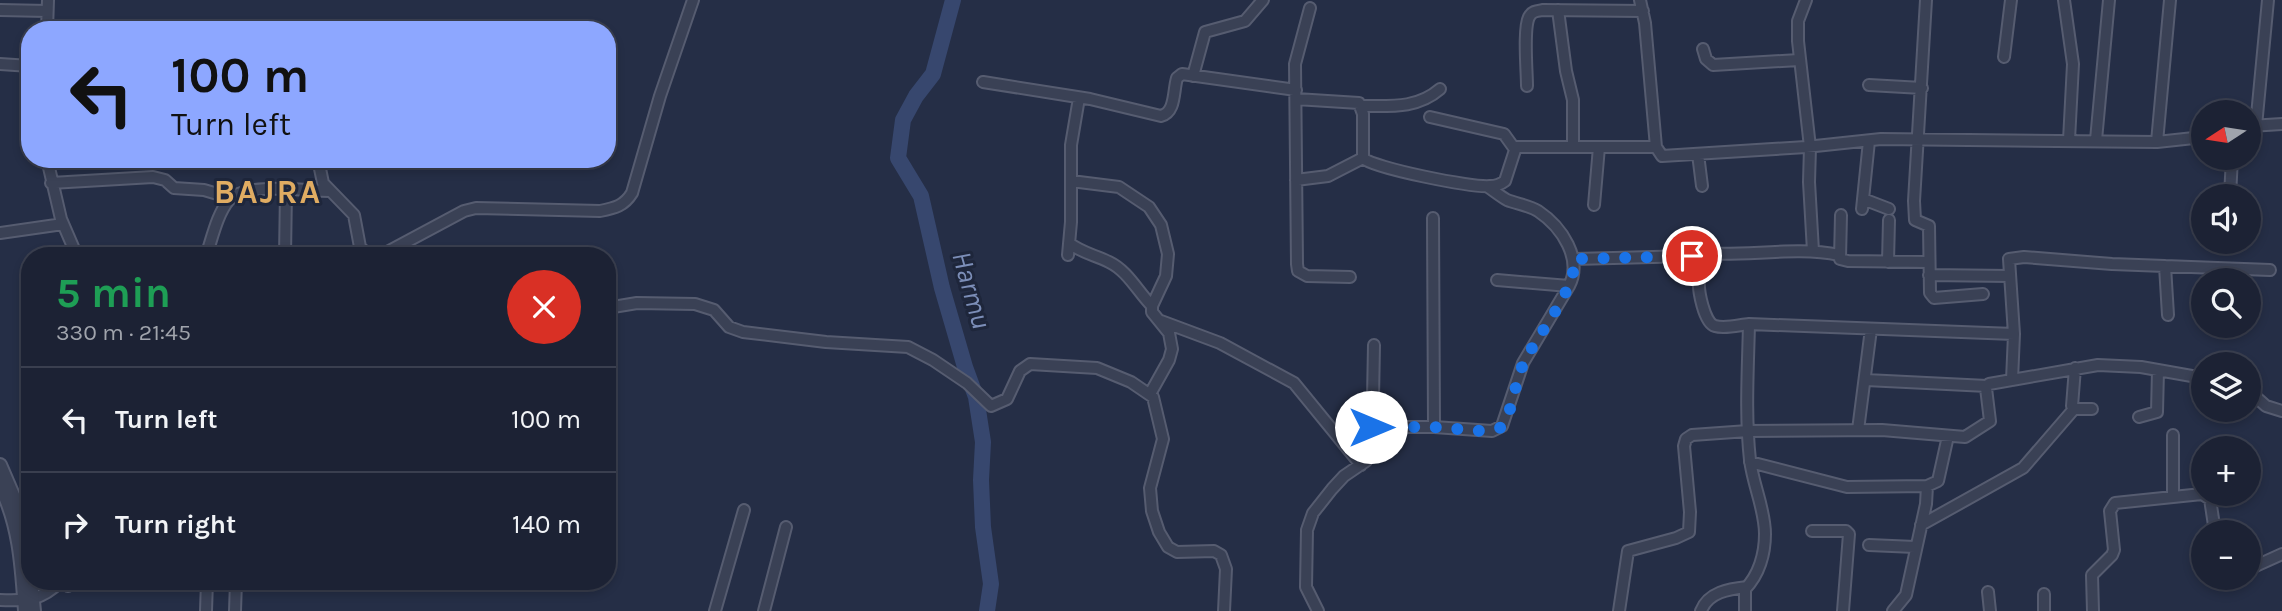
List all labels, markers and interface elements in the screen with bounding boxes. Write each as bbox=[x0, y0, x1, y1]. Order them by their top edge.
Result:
text: 100 m bbox=[171, 47, 309, 104]
icon: left bbox=[56, 49, 147, 140]
north arrow bbox=[2191, 100, 2261, 170]
map controls bbox=[2191, 100, 2261, 590]
text: Turn left bbox=[171, 106, 291, 143]
district label: BAJRA bbox=[214, 173, 322, 211]
button: sound bbox=[2191, 184, 2261, 254]
pin bbox=[1662, 226, 1722, 286]
icon: arrive bbox=[1673, 237, 1711, 275]
water label: Harmu bbox=[945, 247, 999, 333]
text: 5 min bbox=[56, 268, 171, 318]
button: search bbox=[2191, 268, 2261, 338]
button: close bbox=[507, 270, 581, 344]
text: 330 m · 21:45 bbox=[56, 319, 191, 346]
button: layers bbox=[2191, 352, 2261, 422]
position arrow bbox=[1334, 390, 1408, 464]
icon: left bbox=[56, 401, 94, 439]
text: Turn left bbox=[115, 404, 217, 435]
text: 100 m bbox=[511, 404, 581, 435]
button: + bbox=[2191, 436, 2261, 506]
icon: right bbox=[56, 506, 94, 544]
text: Turn right bbox=[115, 509, 236, 540]
text: 140 m bbox=[512, 509, 581, 540]
button: − bbox=[2191, 520, 2261, 590]

